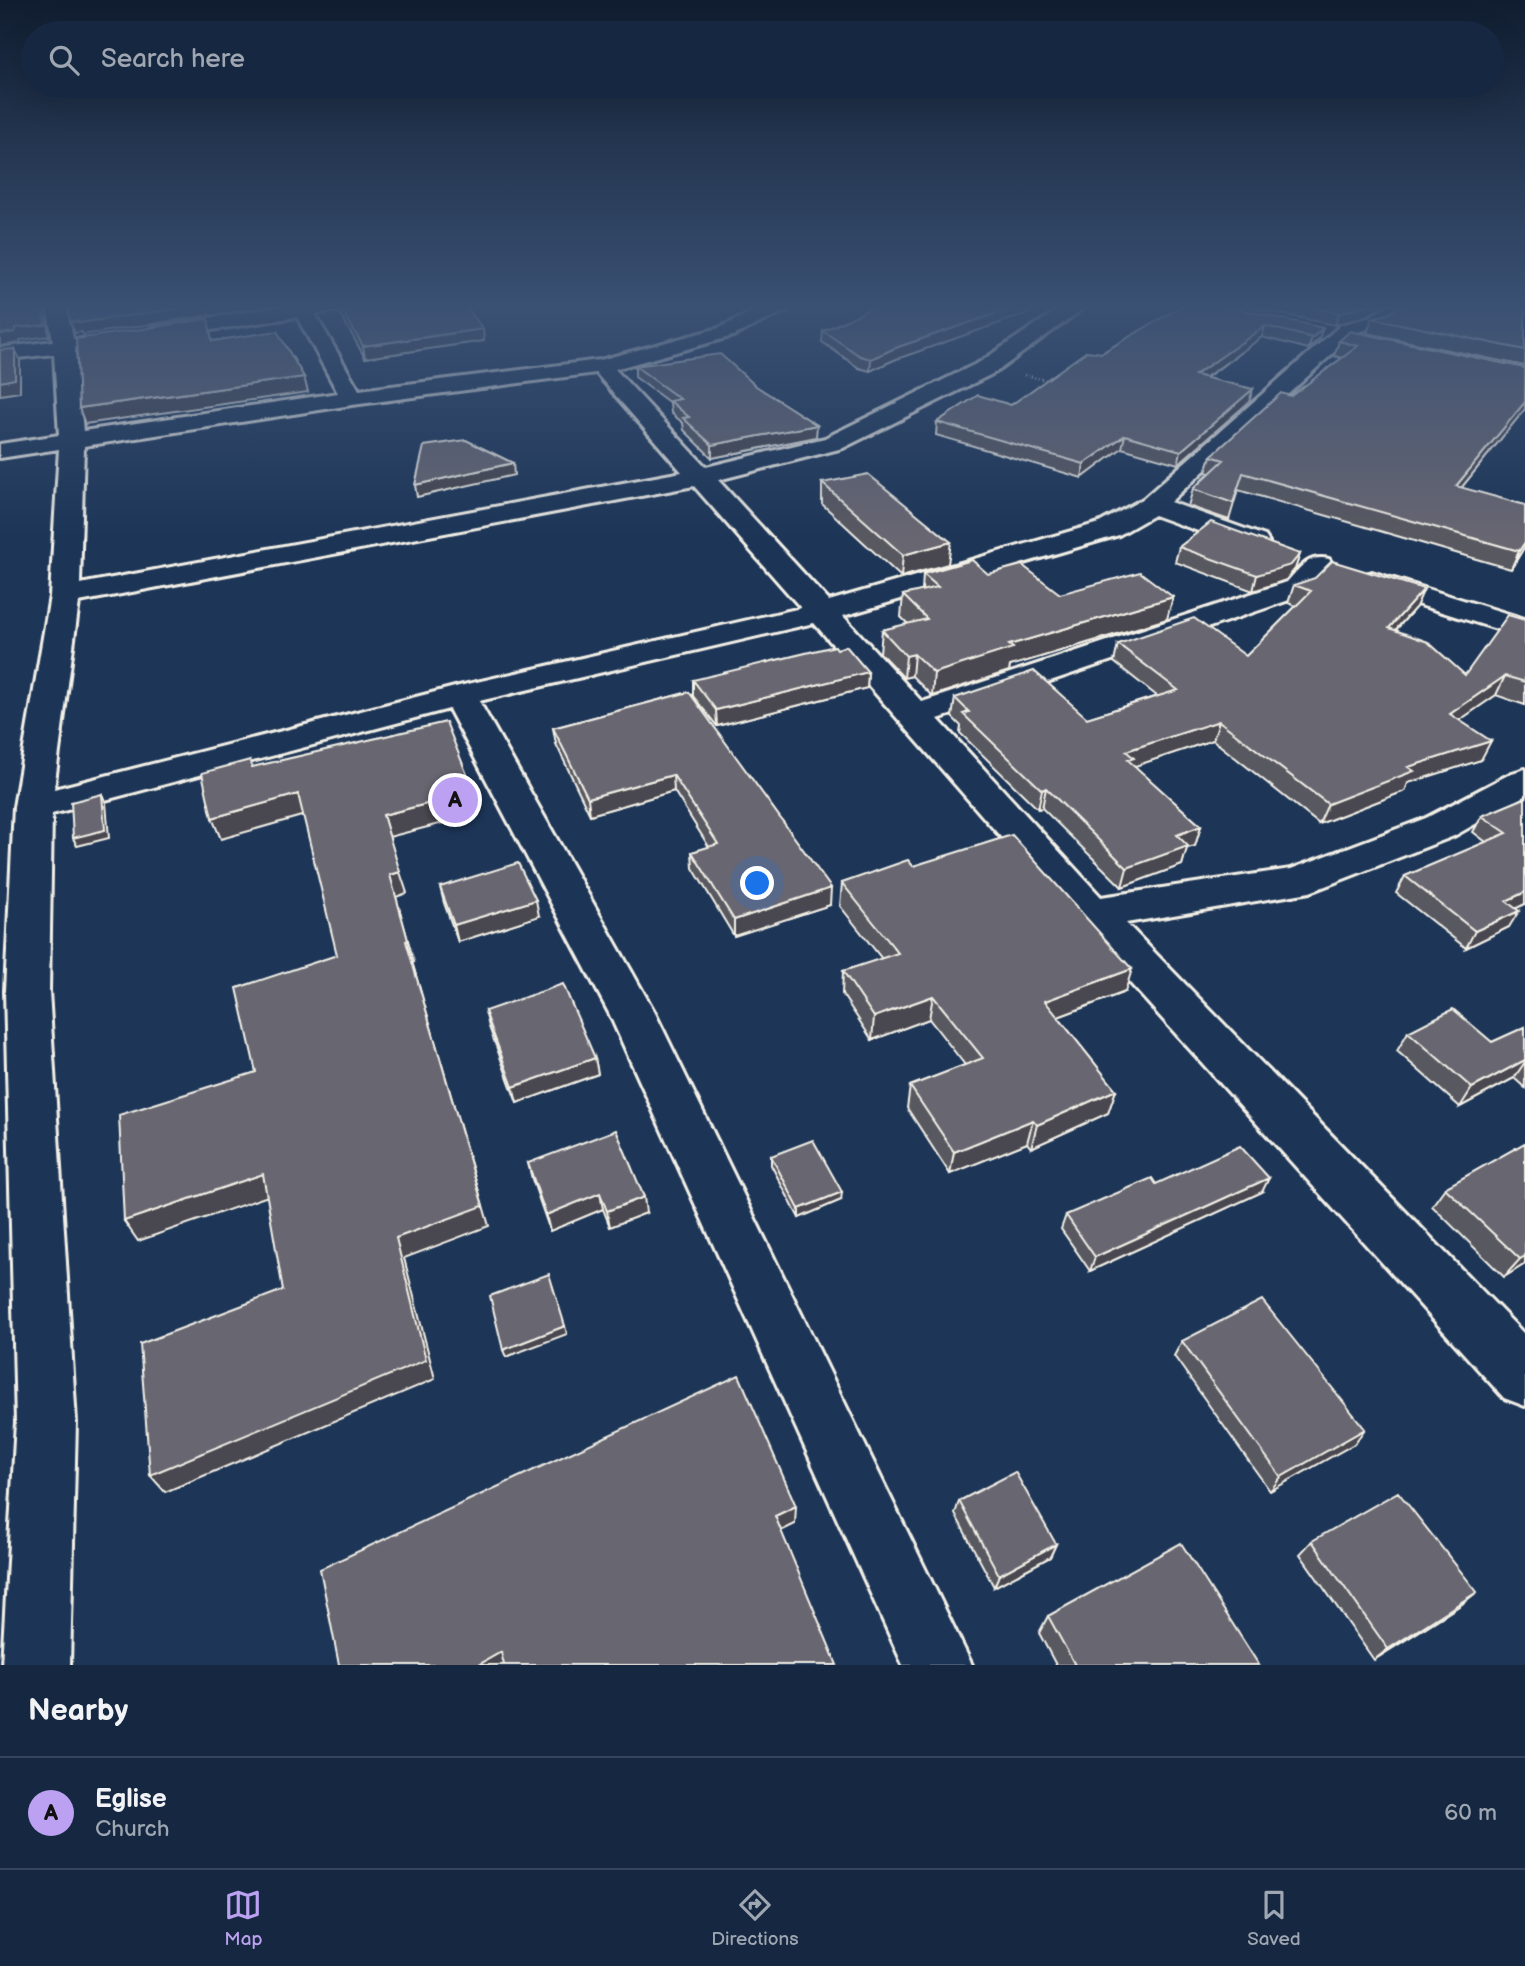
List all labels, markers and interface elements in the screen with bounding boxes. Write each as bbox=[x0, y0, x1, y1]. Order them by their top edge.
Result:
search box bbox=[21, 21, 1504, 98]
icon: search bbox=[45, 41, 83, 79]
text: Search here bbox=[101, 44, 245, 75]
pin: A bbox=[432, 774, 478, 826]
your location bbox=[740, 866, 774, 900]
text: Nearby bbox=[28, 1693, 128, 1729]
text: Eglise bbox=[95, 1784, 167, 1815]
text: A bbox=[44, 1799, 58, 1827]
text: 60 m bbox=[1444, 1799, 1497, 1827]
text: Church bbox=[95, 1815, 170, 1843]
tab: Map bbox=[224, 1886, 263, 1951]
tab: Directions bbox=[711, 1886, 799, 1951]
tab: Saved bbox=[1247, 1886, 1301, 1951]

